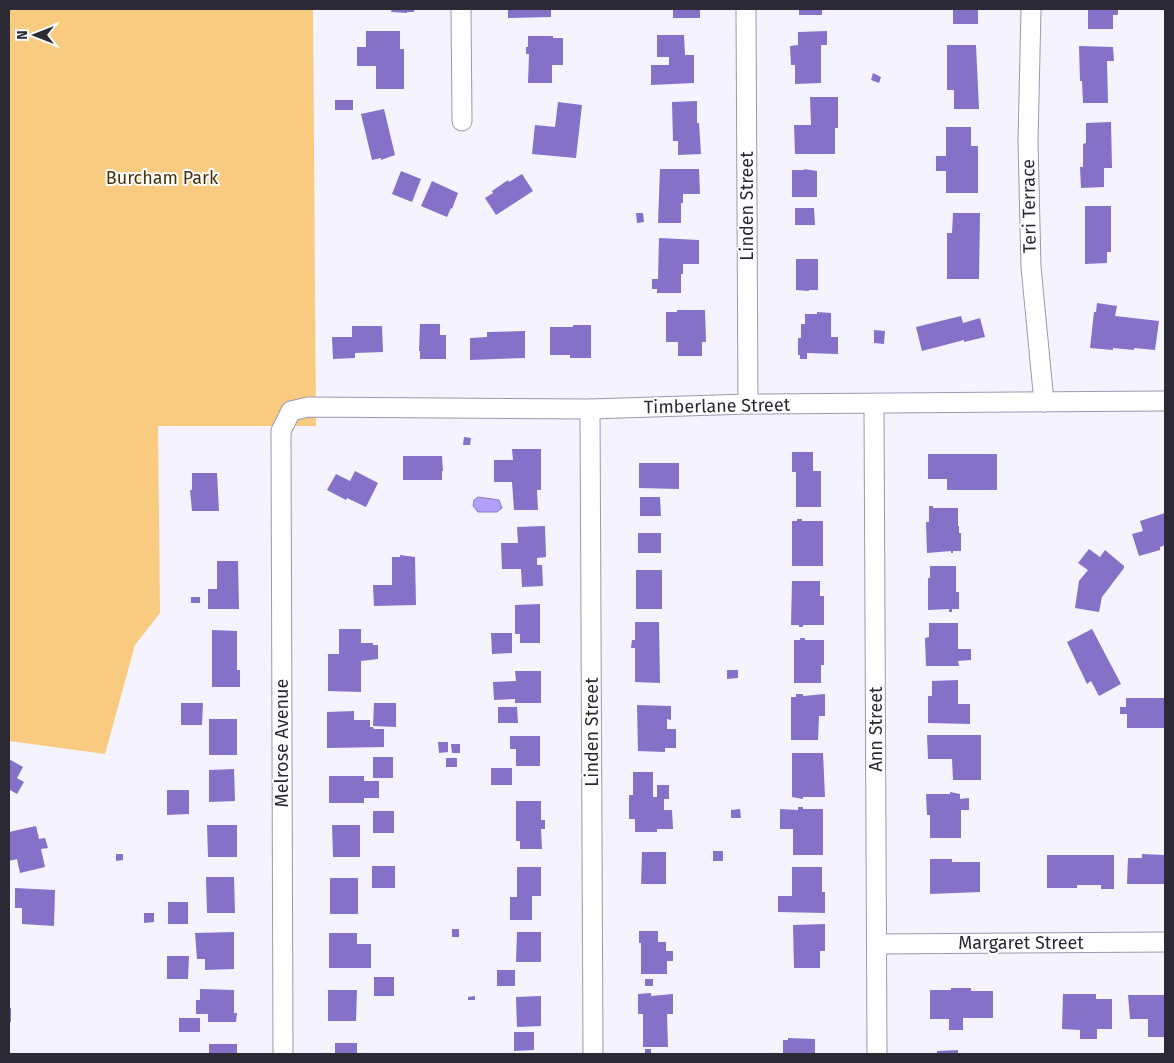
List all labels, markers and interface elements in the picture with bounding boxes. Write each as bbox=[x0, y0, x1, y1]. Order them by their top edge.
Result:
north arrow bbox=[10, 10, 60, 60]
text: N bbox=[14, 30, 31, 40]
street label: Linden Street bbox=[736, 151, 758, 261]
street label: Teri Terrace bbox=[1017, 159, 1041, 253]
park label: Burcham Park bbox=[106, 167, 219, 189]
street label: Timberlane Street bbox=[644, 394, 791, 418]
street label: Linden Street bbox=[581, 677, 603, 787]
street label: Melrose Avenue bbox=[271, 679, 293, 807]
street label: Ann Street bbox=[865, 686, 887, 772]
street label: Margaret Street bbox=[958, 932, 1084, 954]

